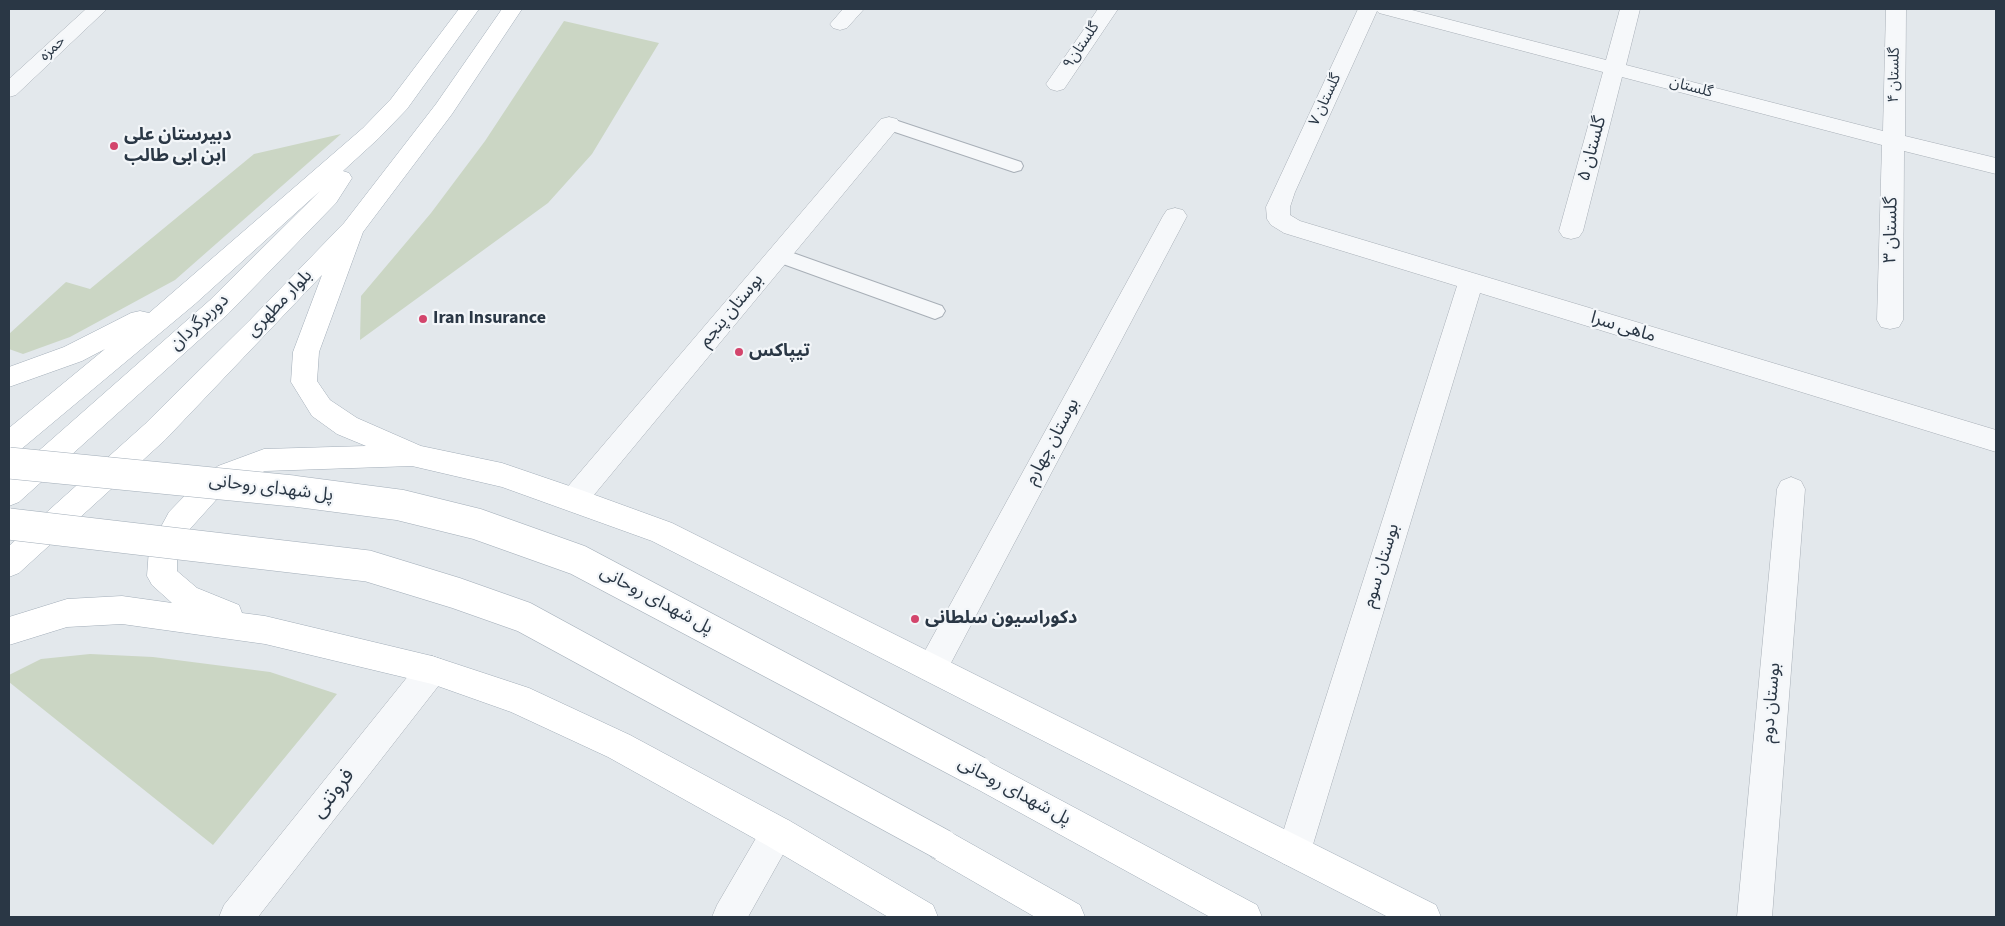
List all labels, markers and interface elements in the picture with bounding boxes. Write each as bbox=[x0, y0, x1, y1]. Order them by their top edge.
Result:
street label: گلستان۹ bbox=[1060, 19, 1104, 73]
street label: حمزه bbox=[36, 33, 70, 65]
street label: گلستان ۴ bbox=[1886, 47, 1904, 103]
street label: گلستان ۷ bbox=[1306, 71, 1346, 129]
street label: گلستان bbox=[1668, 74, 1714, 102]
street label: گلستان ۵ bbox=[1574, 114, 1612, 184]
place label: دبیرستان علی ابن ابی طالب bbox=[124, 125, 232, 168]
marker: دبیرستان علی ابن ابی طالب bbox=[108, 140, 120, 152]
street label: گلستان ۳ bbox=[1881, 197, 1903, 263]
street label: بلوار مطهری bbox=[243, 266, 317, 342]
street label: بوستان پنجم bbox=[695, 270, 769, 352]
street label: دوربرگردان bbox=[166, 290, 234, 356]
place label: Iran Insurance bbox=[433, 308, 546, 330]
street label: ماهی سرا bbox=[1588, 308, 1658, 348]
marker: Iran Insurance bbox=[417, 313, 429, 325]
place label: تیپاکس bbox=[749, 341, 810, 363]
marker: تیپاکس bbox=[733, 346, 745, 358]
street label: بوستان چهارم bbox=[1021, 395, 1085, 489]
street label: پل شهدای روحانی bbox=[208, 471, 334, 507]
street label: بوستان سوم bbox=[1359, 521, 1405, 611]
street label: پل شهدای روحانی bbox=[596, 562, 716, 640]
place label: دکوراسیون سلطانی bbox=[925, 608, 1077, 630]
marker: دکوراسیون سلطانی bbox=[909, 613, 921, 625]
street label: بوستان دوم bbox=[1758, 662, 1786, 744]
street label: پل شهدای روحانی bbox=[954, 753, 1074, 831]
street label: فروتنی bbox=[307, 764, 361, 824]

